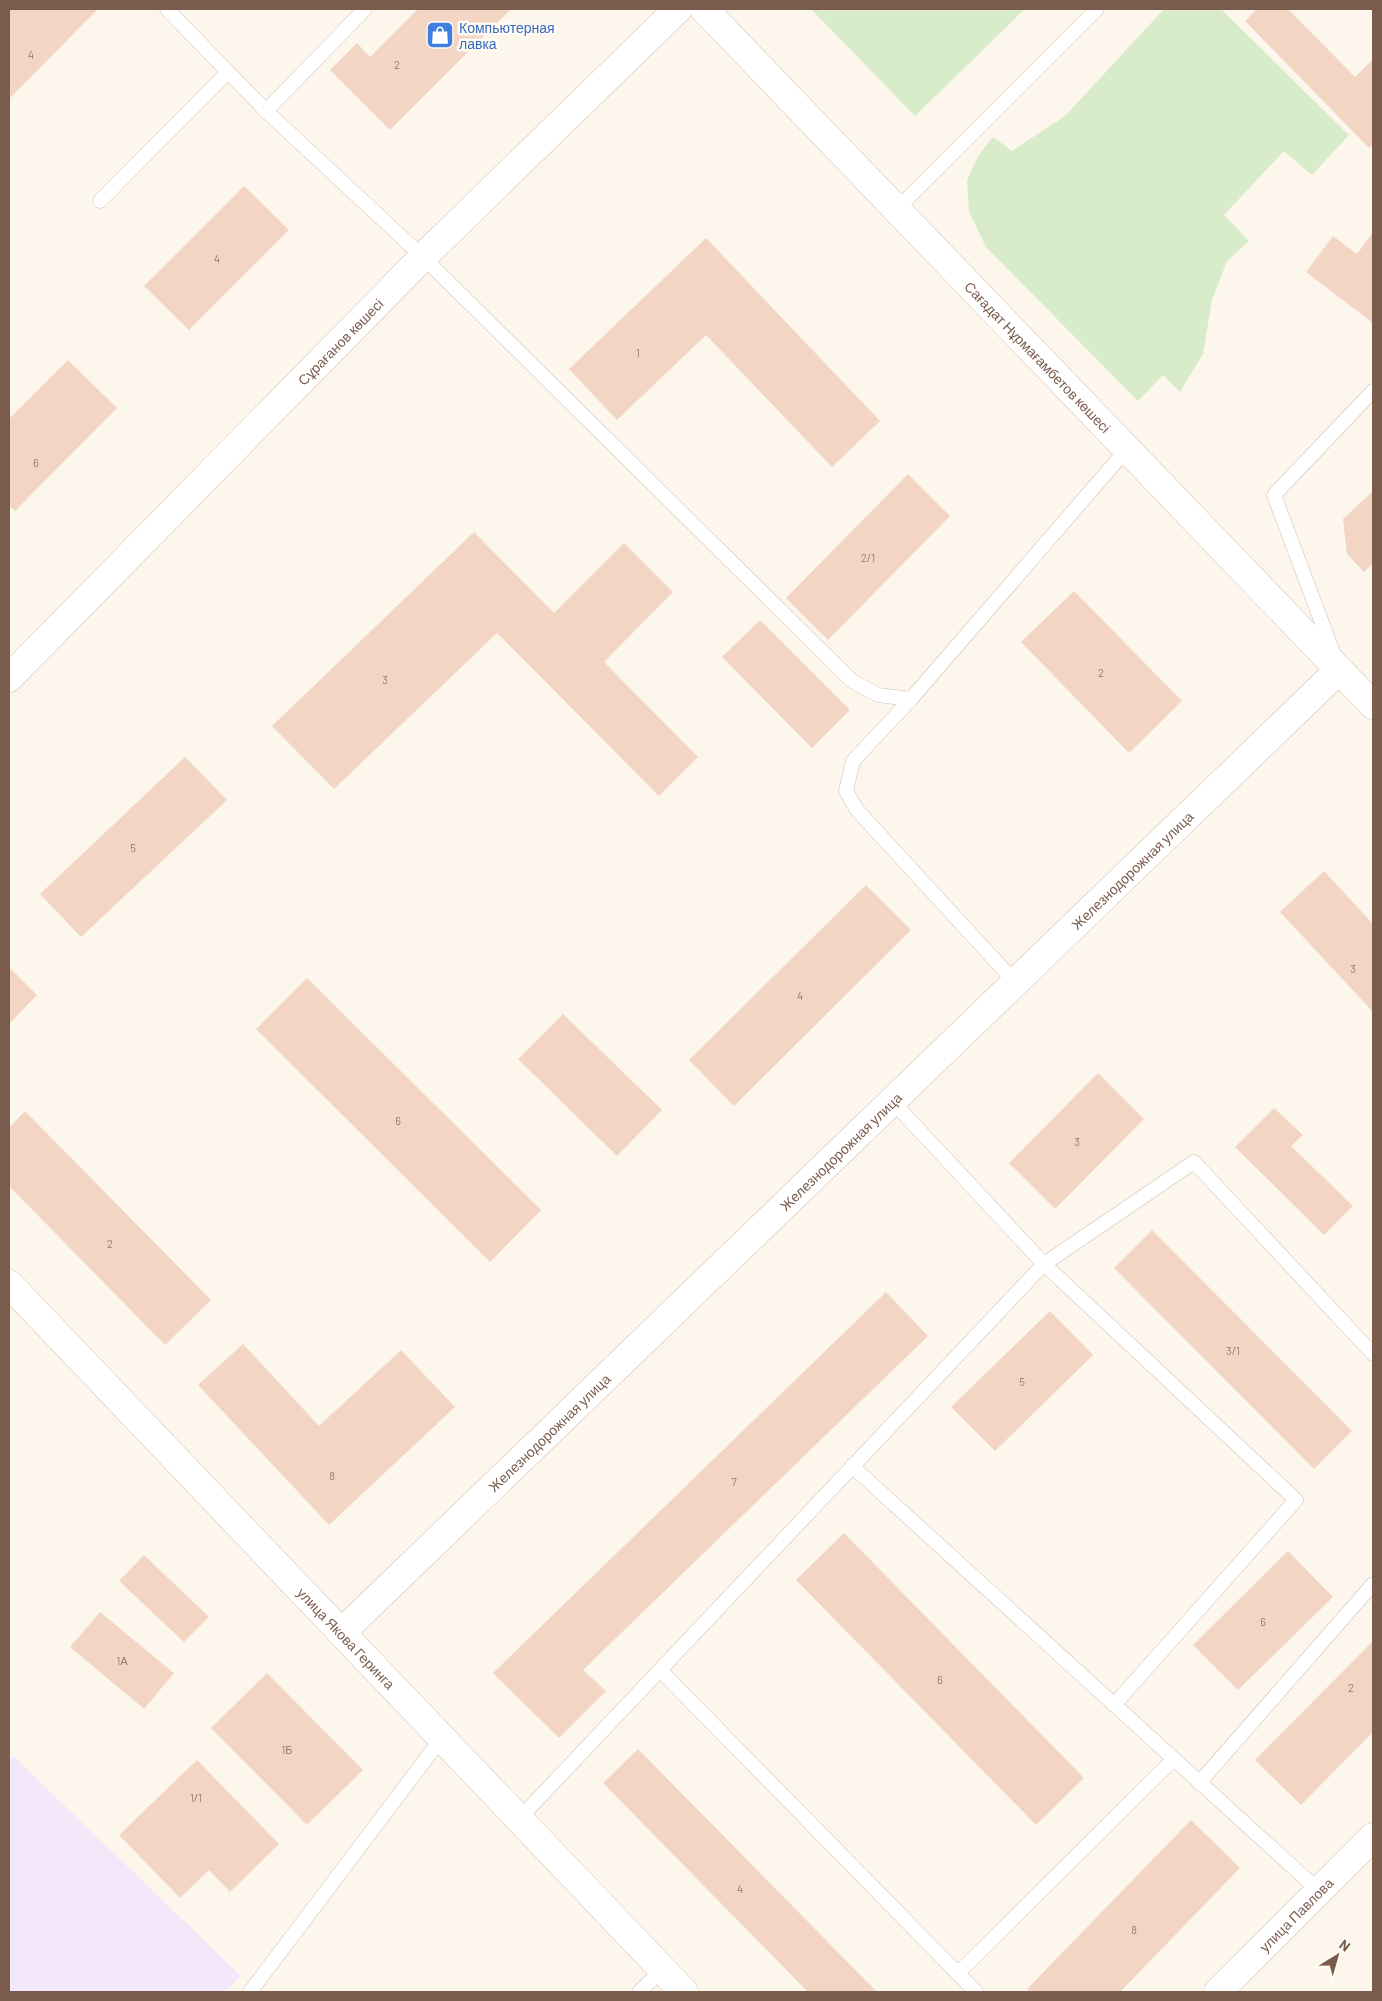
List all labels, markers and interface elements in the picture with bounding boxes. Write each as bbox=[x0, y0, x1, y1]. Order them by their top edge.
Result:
place label: Компьютерная лавка bbox=[459, 19, 555, 52]
shop icon: Компьютерная лавка bbox=[425, 20, 455, 50]
house number: 4 bbox=[28, 48, 34, 61]
house number: 2 bbox=[394, 58, 400, 71]
house number: 4 bbox=[214, 252, 220, 265]
street label: Сағадат Нұрмағамбетов көшесі bbox=[961, 277, 1115, 436]
street label: Сұрағанов көшесі bbox=[294, 295, 386, 388]
house number: 1 bbox=[636, 346, 640, 359]
house number: 6 bbox=[33, 456, 39, 469]
house number: 2/1 bbox=[861, 551, 875, 564]
house number: 2 bbox=[1098, 666, 1104, 679]
house number: 3 bbox=[382, 673, 388, 686]
street label: Железнодорожная улица bbox=[1067, 807, 1196, 932]
house number: 5 bbox=[130, 841, 136, 854]
house number: 3 bbox=[1350, 962, 1356, 975]
house number: 4 bbox=[797, 989, 803, 1002]
street label: Железнодорожная улица bbox=[776, 1088, 905, 1214]
house number: 6 bbox=[395, 1114, 401, 1127]
house number: 3 bbox=[1074, 1135, 1080, 1148]
house number: 2 bbox=[107, 1237, 113, 1250]
house number: 3/1 bbox=[1226, 1344, 1240, 1357]
street label: Железнодорожная улица bbox=[485, 1370, 614, 1495]
house number: 5 bbox=[1019, 1375, 1025, 1388]
house number: 8 bbox=[329, 1469, 335, 1482]
house number: 7 bbox=[731, 1475, 737, 1488]
street label: улица Якова Геринга bbox=[294, 1584, 399, 1692]
house number: 6 bbox=[1260, 1615, 1266, 1628]
house number: 1А bbox=[116, 1654, 128, 1667]
house number: 6 bbox=[937, 1673, 943, 1686]
house number: 2 bbox=[1348, 1681, 1354, 1694]
house number: 1Б bbox=[281, 1743, 293, 1756]
house number: 1/1 bbox=[190, 1791, 202, 1804]
street label: улица Павлова bbox=[1255, 1874, 1336, 1955]
house number: 4 bbox=[737, 1882, 743, 1895]
house number: 8 bbox=[1131, 1923, 1137, 1936]
north arrow bbox=[1312, 1931, 1362, 1981]
text: N bbox=[1336, 1936, 1354, 1955]

